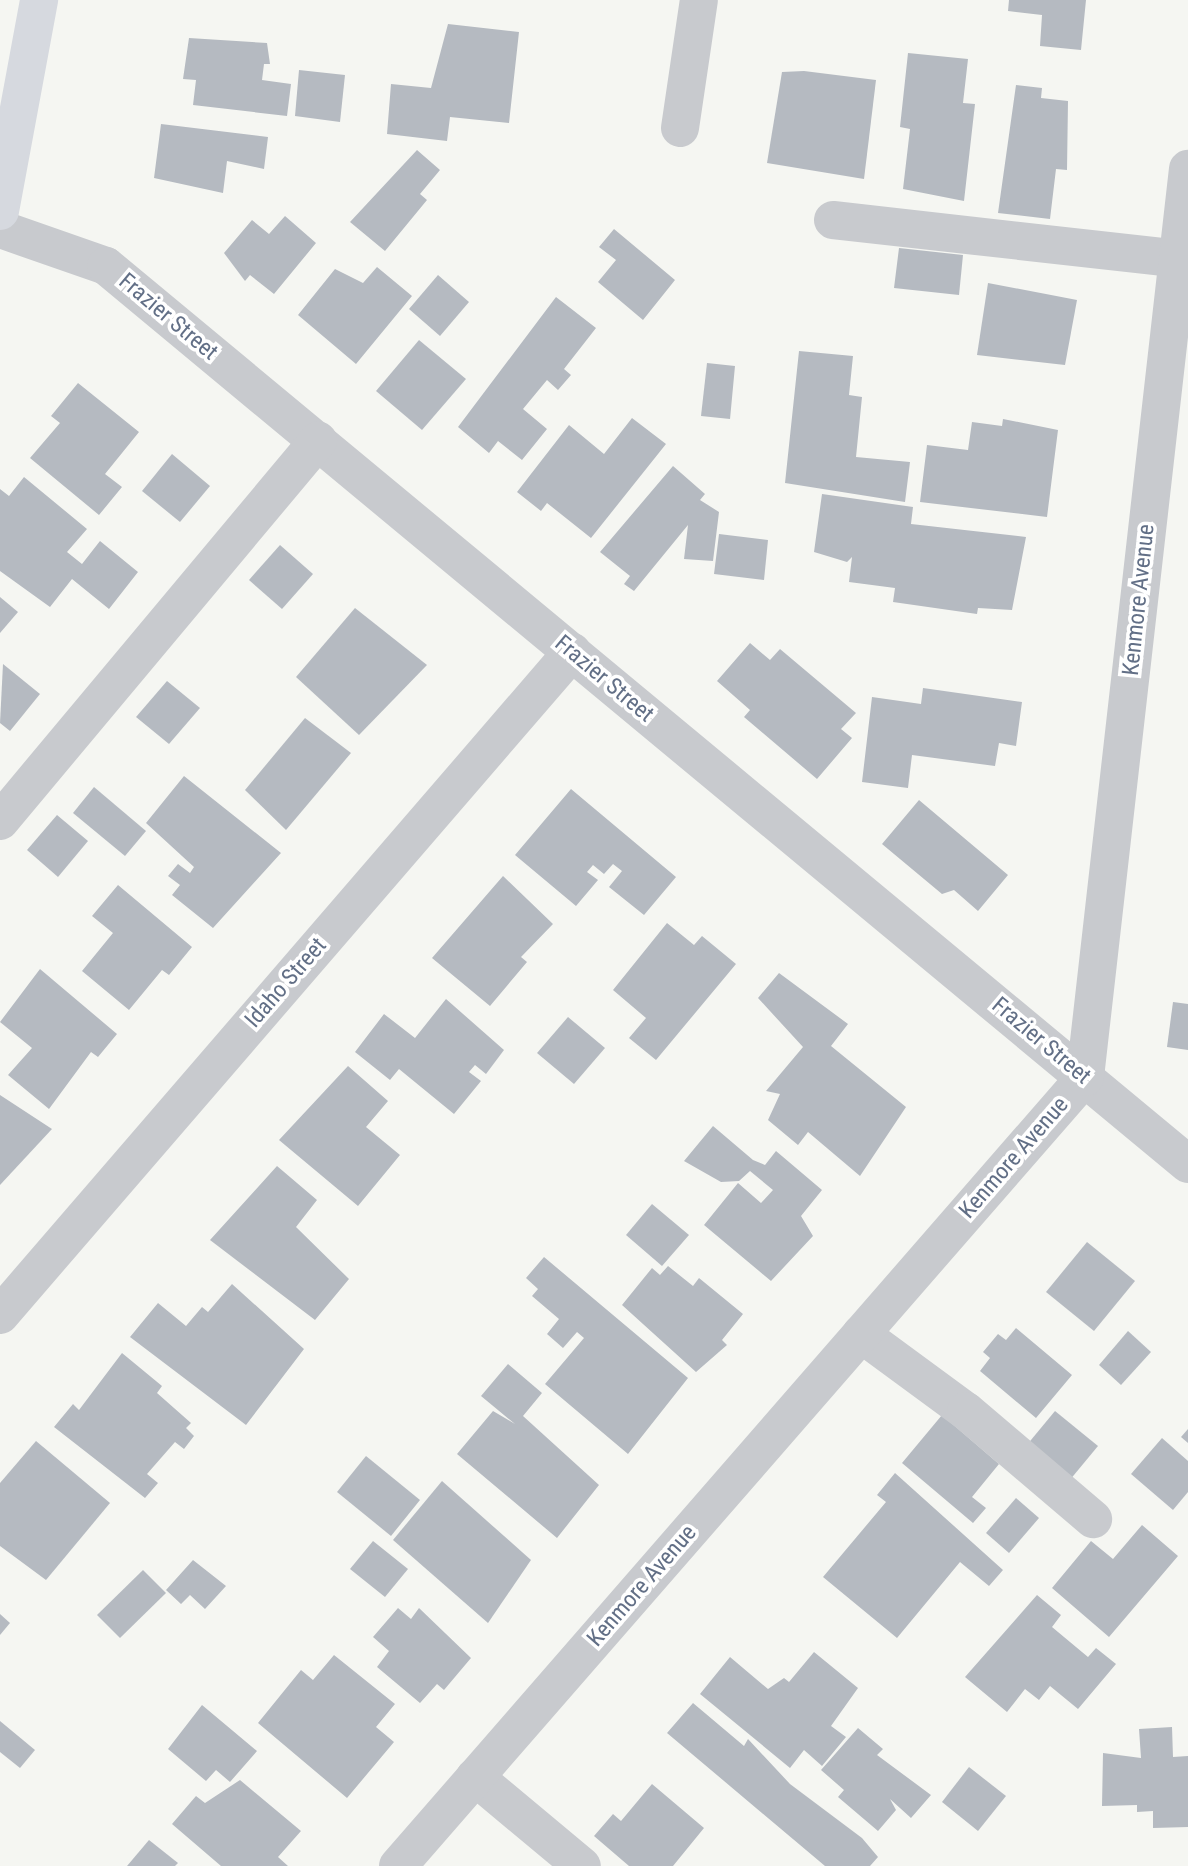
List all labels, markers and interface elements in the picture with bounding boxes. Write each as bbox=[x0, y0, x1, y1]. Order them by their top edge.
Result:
street label: Frazier Street bbox=[113, 268, 223, 366]
street label: Kenmore Avenue bbox=[1117, 523, 1161, 677]
street label: Frazier Street bbox=[549, 630, 659, 728]
street label: Idaho Street bbox=[240, 932, 332, 1034]
street label: Frazier Street bbox=[986, 992, 1096, 1090]
street label: Kenmore Avenue bbox=[954, 1092, 1074, 1224]
street label: Kenmore Avenue bbox=[582, 1520, 702, 1652]

